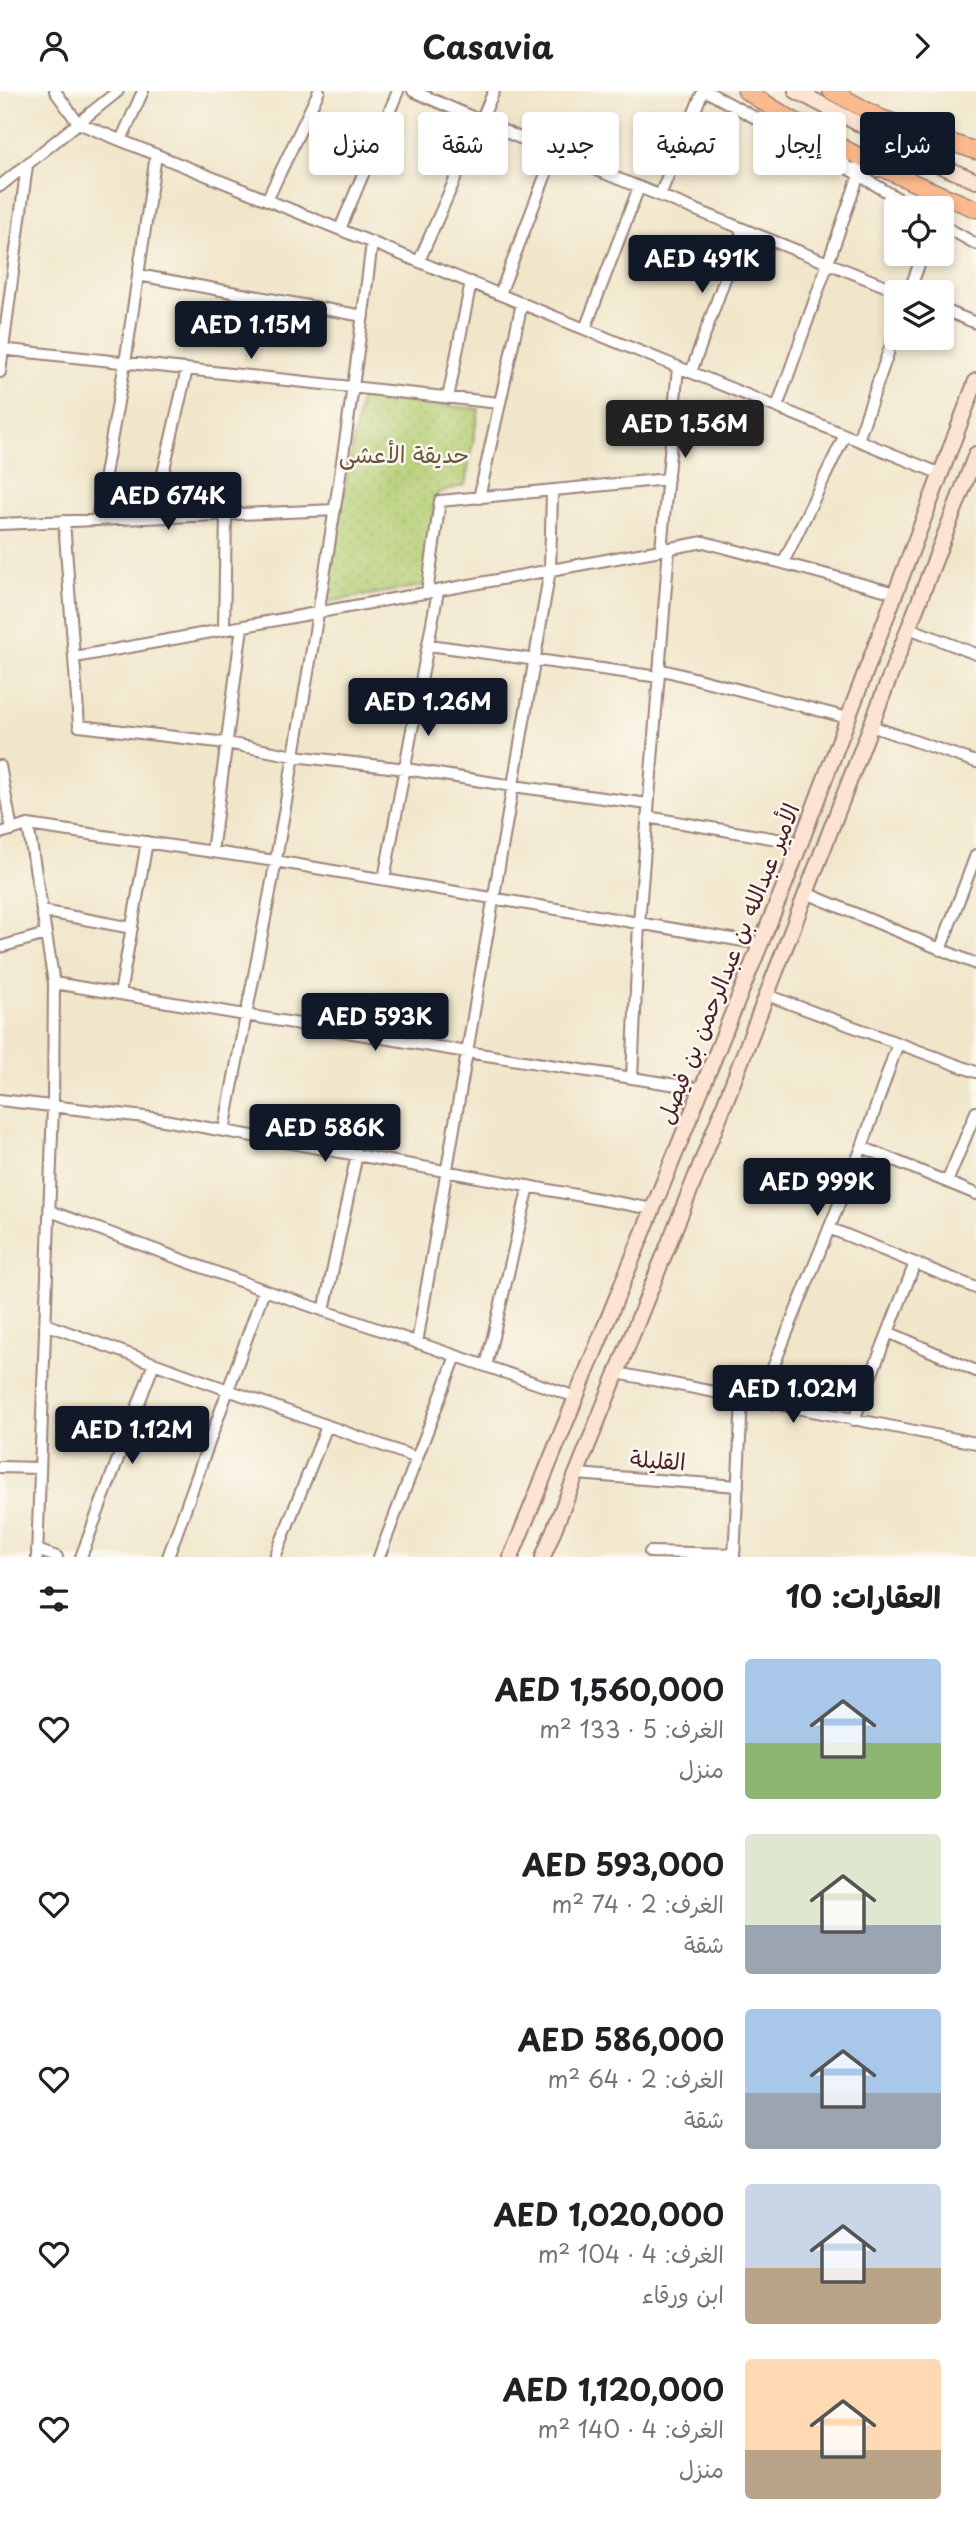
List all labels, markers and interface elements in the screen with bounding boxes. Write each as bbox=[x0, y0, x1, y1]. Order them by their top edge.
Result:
text: Casavia bbox=[422, 22, 554, 70]
icon: person bbox=[35, 27, 73, 65]
icon: forward bbox=[903, 27, 941, 65]
chip: منزل bbox=[309, 112, 404, 175]
chip: شقة bbox=[418, 112, 508, 175]
chip: جديد bbox=[522, 112, 619, 175]
chip: تصفية bbox=[633, 112, 739, 175]
chip: إيجار bbox=[753, 112, 846, 175]
chip: شراء bbox=[860, 112, 955, 175]
map controls bbox=[884, 196, 954, 350]
button: locate bbox=[884, 196, 954, 266]
pin: AED 491K bbox=[630, 235, 774, 295]
text: AED 491K bbox=[644, 240, 760, 275]
button: layers bbox=[884, 280, 954, 350]
pin: AED 1.15M bbox=[171, 301, 331, 361]
text: AED 1.15M bbox=[191, 306, 311, 341]
pin: AED 1.56M bbox=[605, 401, 765, 460]
text: AED 1.56M bbox=[622, 405, 748, 440]
park label: حديقة الأعشى bbox=[339, 436, 469, 471]
pin: AED 674K bbox=[96, 473, 240, 532]
text: AED 674K bbox=[110, 477, 226, 512]
pin: AED 1.26M bbox=[348, 679, 508, 738]
text: AED 1.26M bbox=[364, 683, 492, 718]
street label: الأمير عبدالله بن عبدالرحمن بن فيصل bbox=[646, 797, 808, 1129]
pin: AED 593K bbox=[303, 993, 447, 1053]
text: AED 593K bbox=[318, 998, 432, 1033]
pin: AED 586K bbox=[253, 1105, 397, 1164]
text: AED 586K bbox=[265, 1109, 385, 1144]
pin: AED 999K bbox=[745, 1159, 889, 1218]
text: AED 999K bbox=[759, 1163, 875, 1198]
pin: AED 1.02M bbox=[713, 1365, 873, 1425]
text: AED 1.02M bbox=[729, 1370, 857, 1405]
pin: AED 1.12M bbox=[52, 1407, 212, 1466]
text: AED 1.12M bbox=[71, 1411, 193, 1446]
street label: القليلة bbox=[629, 1440, 687, 1478]
text: العقارات: 10 bbox=[785, 1573, 941, 1618]
icon: filters bbox=[35, 1580, 73, 1618]
text: AED 1,560,000 bbox=[495, 1666, 724, 1711]
icon: home bbox=[801, 1687, 885, 1771]
icon: heart bbox=[35, 1710, 73, 1748]
text: الغرف: 5 · 133 m² bbox=[539, 1711, 724, 1746]
text: منزل bbox=[679, 1751, 724, 1786]
text: AED 593,000 bbox=[522, 1841, 724, 1886]
icon: home bbox=[801, 1862, 885, 1946]
icon: heart bbox=[35, 1885, 73, 1923]
text: الغرف: 2 · 74 m² bbox=[552, 1886, 724, 1921]
text: شقة bbox=[684, 1926, 724, 1961]
text: AED 586,000 bbox=[518, 2016, 724, 2061]
icon: home bbox=[801, 2037, 885, 2121]
icon: heart bbox=[35, 2060, 73, 2098]
text: الغرف: 2 · 64 m² bbox=[548, 2061, 724, 2096]
text: شقة bbox=[684, 2101, 724, 2136]
text: AED 1,020,000 bbox=[493, 2191, 724, 2236]
icon: home bbox=[801, 2212, 885, 2296]
icon: heart bbox=[35, 2235, 73, 2273]
text: الغرف: 4 · 104 m² bbox=[538, 2236, 724, 2271]
text: ابن ورقاء bbox=[641, 2276, 724, 2311]
text: AED 1,120,000 bbox=[503, 2366, 724, 2411]
icon: home bbox=[801, 2387, 885, 2471]
icon: heart bbox=[35, 2410, 73, 2448]
text: الغرف: 4 · 140 m² bbox=[538, 2411, 724, 2446]
text: منزل bbox=[679, 2451, 724, 2486]

